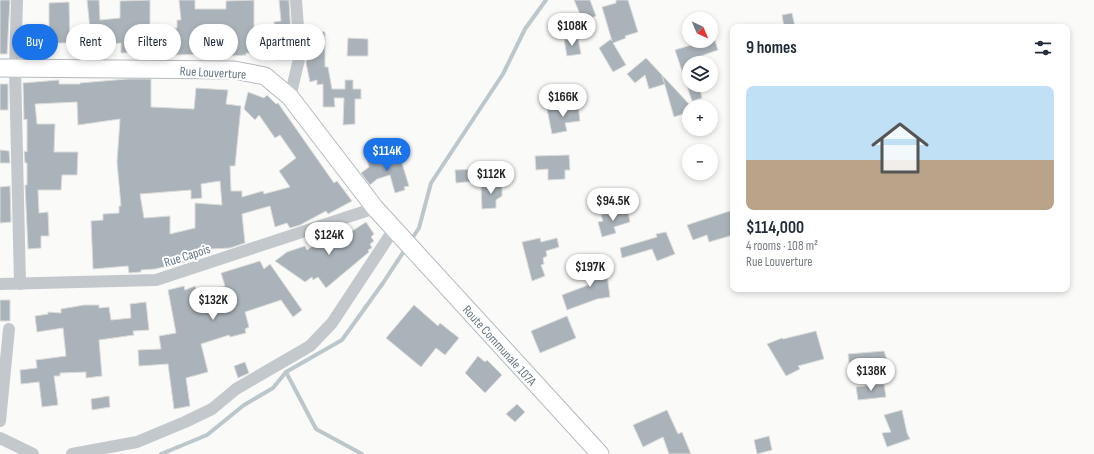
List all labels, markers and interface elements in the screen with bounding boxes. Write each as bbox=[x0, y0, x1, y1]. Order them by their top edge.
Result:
north arrow bbox=[682, 12, 718, 48]
map controls bbox=[682, 12, 718, 180]
pin: $108K bbox=[544, 13, 600, 47]
text: $108K bbox=[557, 18, 587, 34]
chip: Buy bbox=[12, 24, 58, 60]
chip: Rent bbox=[66, 24, 116, 60]
chip: Filters bbox=[124, 24, 181, 60]
chip: New bbox=[189, 24, 238, 60]
chip: Apartment bbox=[246, 24, 325, 60]
icon: filters bbox=[1032, 37, 1054, 59]
text: 9 homes bbox=[746, 38, 797, 58]
button: layers bbox=[682, 56, 718, 92]
street label: Rue Louverture bbox=[179, 63, 247, 83]
pin: $166K bbox=[535, 84, 591, 118]
text: $166K bbox=[548, 89, 578, 105]
button: + bbox=[682, 100, 718, 136]
icon: home bbox=[864, 112, 936, 184]
pin: $114K bbox=[359, 138, 415, 172]
text: $114K bbox=[372, 143, 402, 159]
button: − bbox=[682, 144, 718, 180]
pin: $112K bbox=[463, 161, 519, 195]
text: $112K bbox=[476, 166, 506, 182]
pin: $94.5K bbox=[580, 188, 646, 222]
text: $94.5K bbox=[596, 193, 630, 209]
text: $114,000 bbox=[746, 218, 804, 238]
pin: $124K bbox=[301, 222, 357, 256]
text: $124K bbox=[314, 227, 344, 243]
text: 4 rooms · 108 m² bbox=[746, 238, 818, 254]
street label: Rue Capois bbox=[162, 241, 213, 271]
pin: $197K bbox=[562, 254, 618, 288]
text: Rue Louverture bbox=[746, 254, 812, 270]
text: $197K bbox=[575, 259, 605, 275]
pin: $132K bbox=[185, 287, 241, 321]
text: $132K bbox=[198, 292, 228, 308]
street label: Route Communale 107A bbox=[459, 302, 540, 390]
pin: $138K bbox=[843, 358, 899, 392]
text: $138K bbox=[856, 363, 886, 379]

